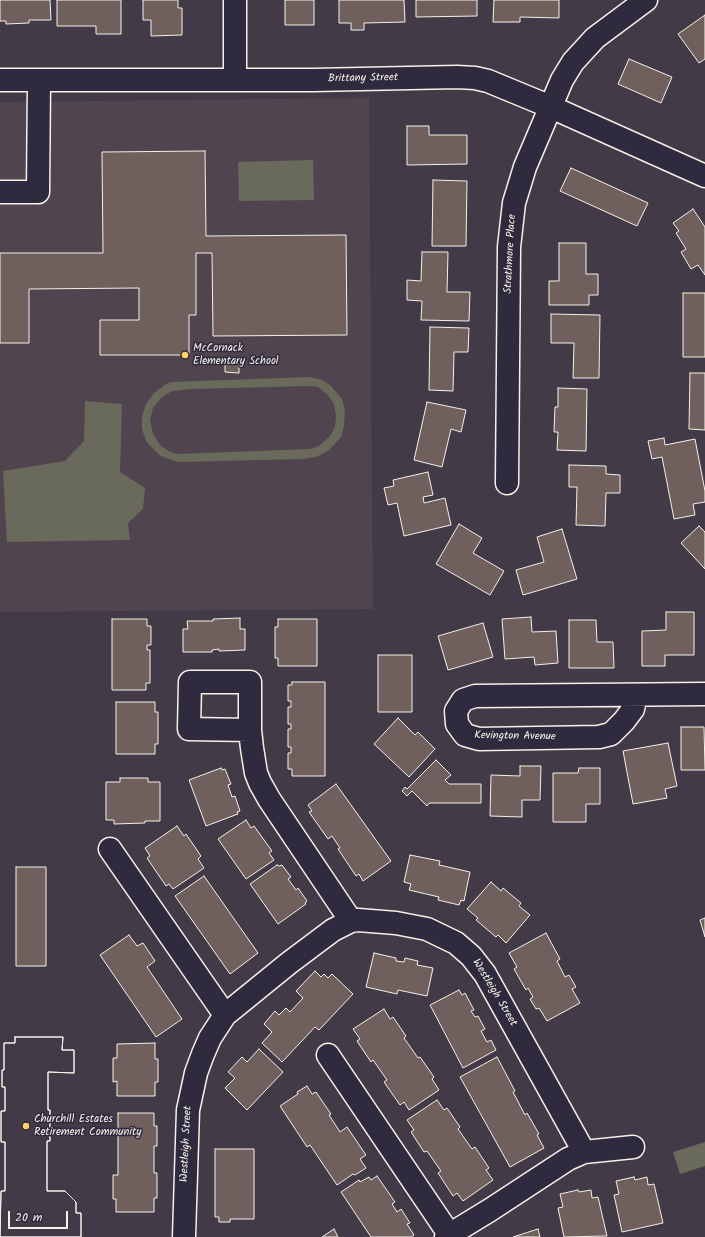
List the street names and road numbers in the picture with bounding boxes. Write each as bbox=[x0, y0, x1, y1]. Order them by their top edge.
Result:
street label: Brittany Street bbox=[328, 72, 398, 86]
street label: Strathmore Place bbox=[502, 214, 520, 294]
street label: Kevington Avenue bbox=[474, 730, 556, 744]
street label: Westleigh Street bbox=[469, 957, 519, 1029]
street label: Westleigh Street bbox=[178, 1106, 196, 1182]

